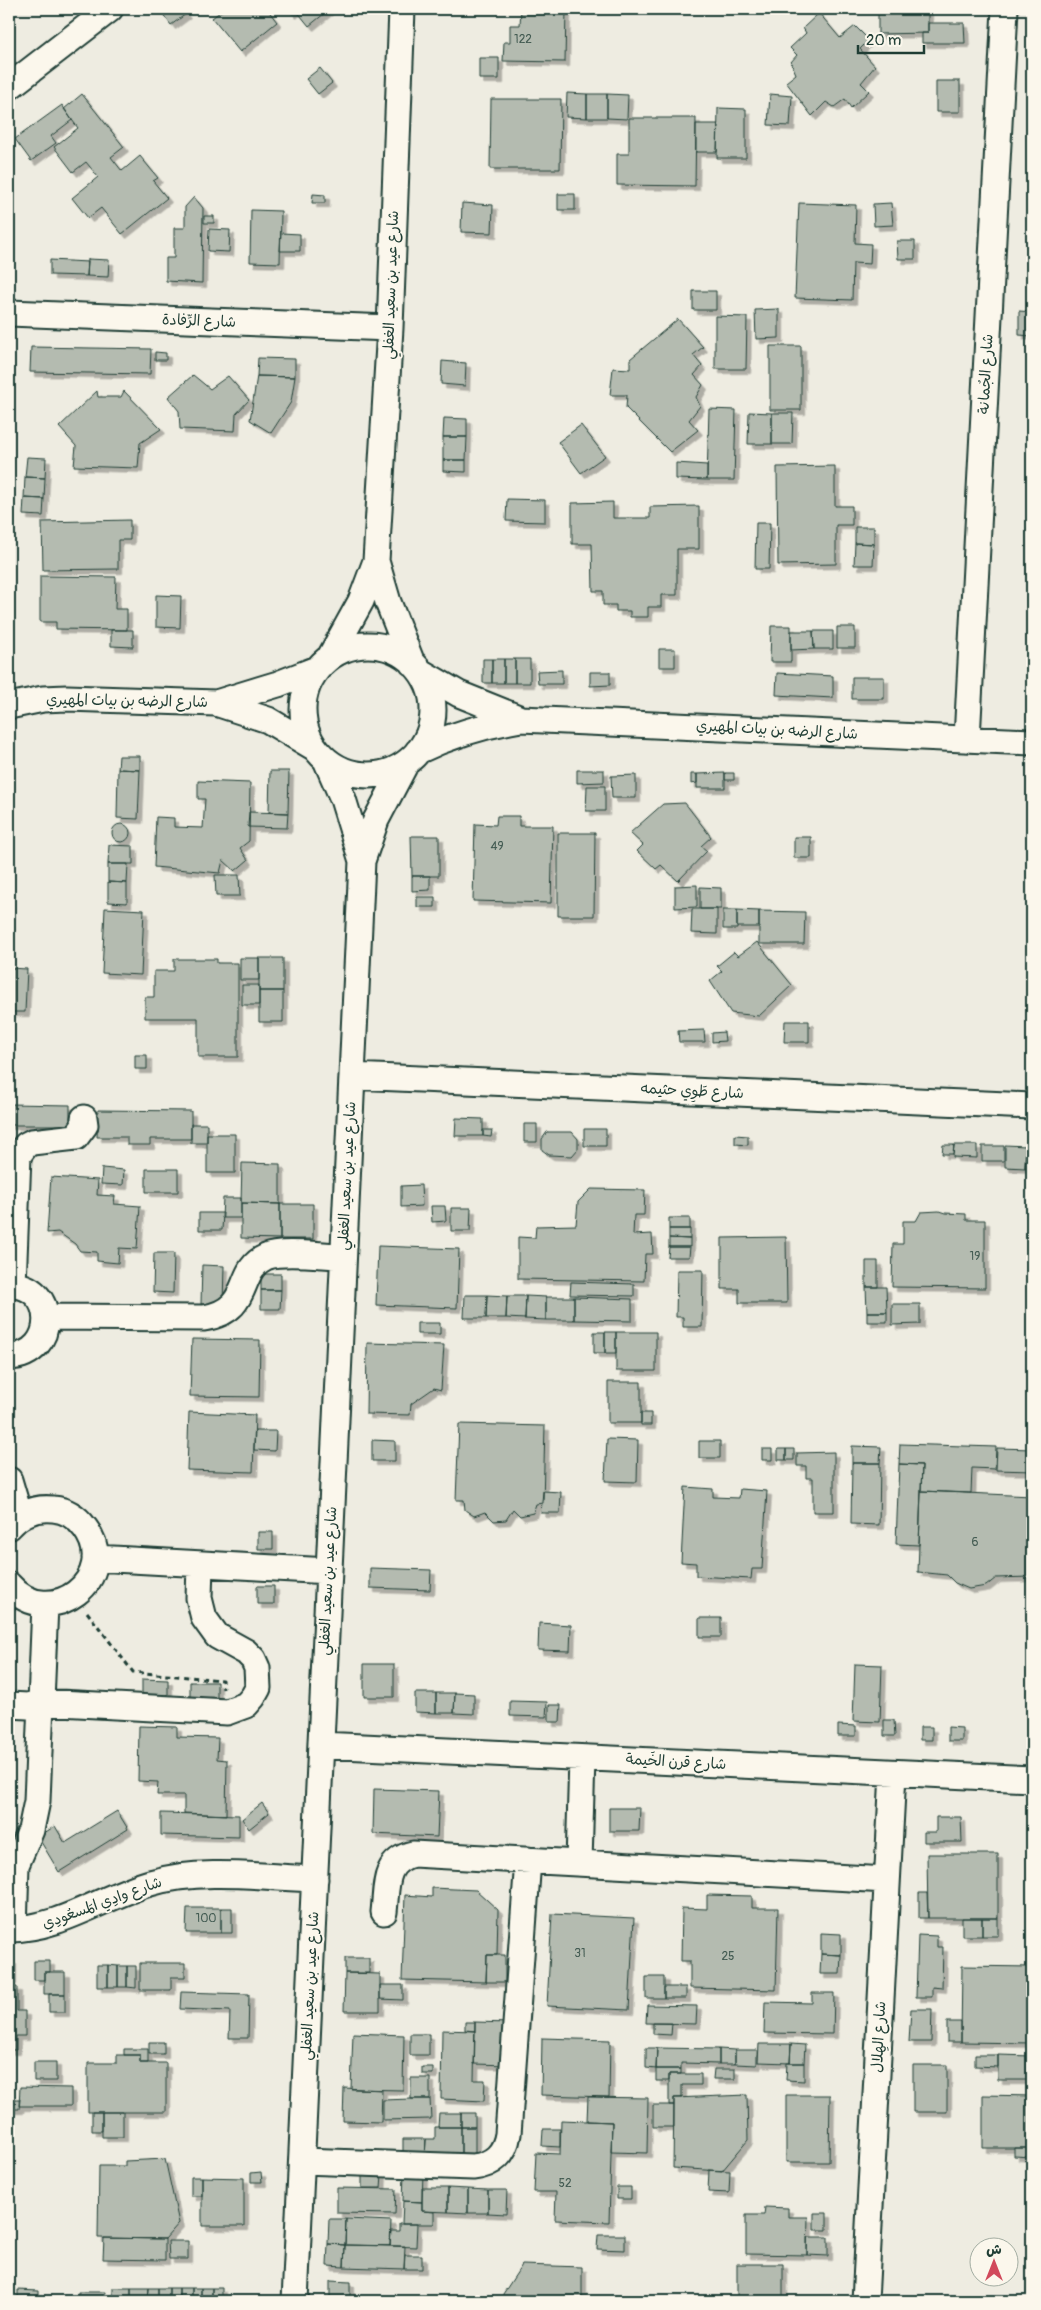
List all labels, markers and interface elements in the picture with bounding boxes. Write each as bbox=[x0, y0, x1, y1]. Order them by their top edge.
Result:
scale bar bbox=[858, 22, 925, 54]
text: 20 m bbox=[866, 31, 901, 50]
house number: 122 bbox=[514, 32, 532, 47]
street label: شارع عيد بن سعيد الغفلي bbox=[379, 210, 406, 360]
street label: شارع الرِّفادة bbox=[162, 310, 236, 332]
street label: شارع الجُمانة bbox=[974, 333, 998, 415]
street label: شارع الرضه بن بيات المهيري bbox=[46, 690, 208, 713]
street label: شارع الرضه بن بيات المهيري bbox=[696, 716, 858, 745]
house number: 49 bbox=[490, 839, 504, 854]
street label: شارع طَوِي حثيمه bbox=[640, 1079, 744, 1105]
street label: شارع عيد بن سعيد الغفلي bbox=[334, 1101, 363, 1251]
house number: 19 bbox=[970, 1249, 980, 1264]
street label: شارع عيد بن سعيد الغفلي bbox=[315, 1506, 344, 1656]
house number: 6 bbox=[972, 1535, 979, 1550]
street label: شارع قرن الخَيمة bbox=[625, 1750, 727, 1774]
street label: شارع وادِي المَسعُودِي bbox=[39, 1873, 165, 1934]
house number: 100 bbox=[195, 1911, 217, 1926]
street label: شارع عيد بن سعيد الغفلي bbox=[297, 1911, 326, 2061]
house number: 31 bbox=[574, 1946, 586, 1961]
house number: 25 bbox=[721, 1949, 735, 1964]
street label: شارع الهِلال bbox=[868, 2001, 891, 2073]
house number: 52 bbox=[558, 2176, 572, 2191]
north arrow bbox=[968, 2238, 1018, 2288]
text: ش bbox=[986, 2241, 1002, 2258]

